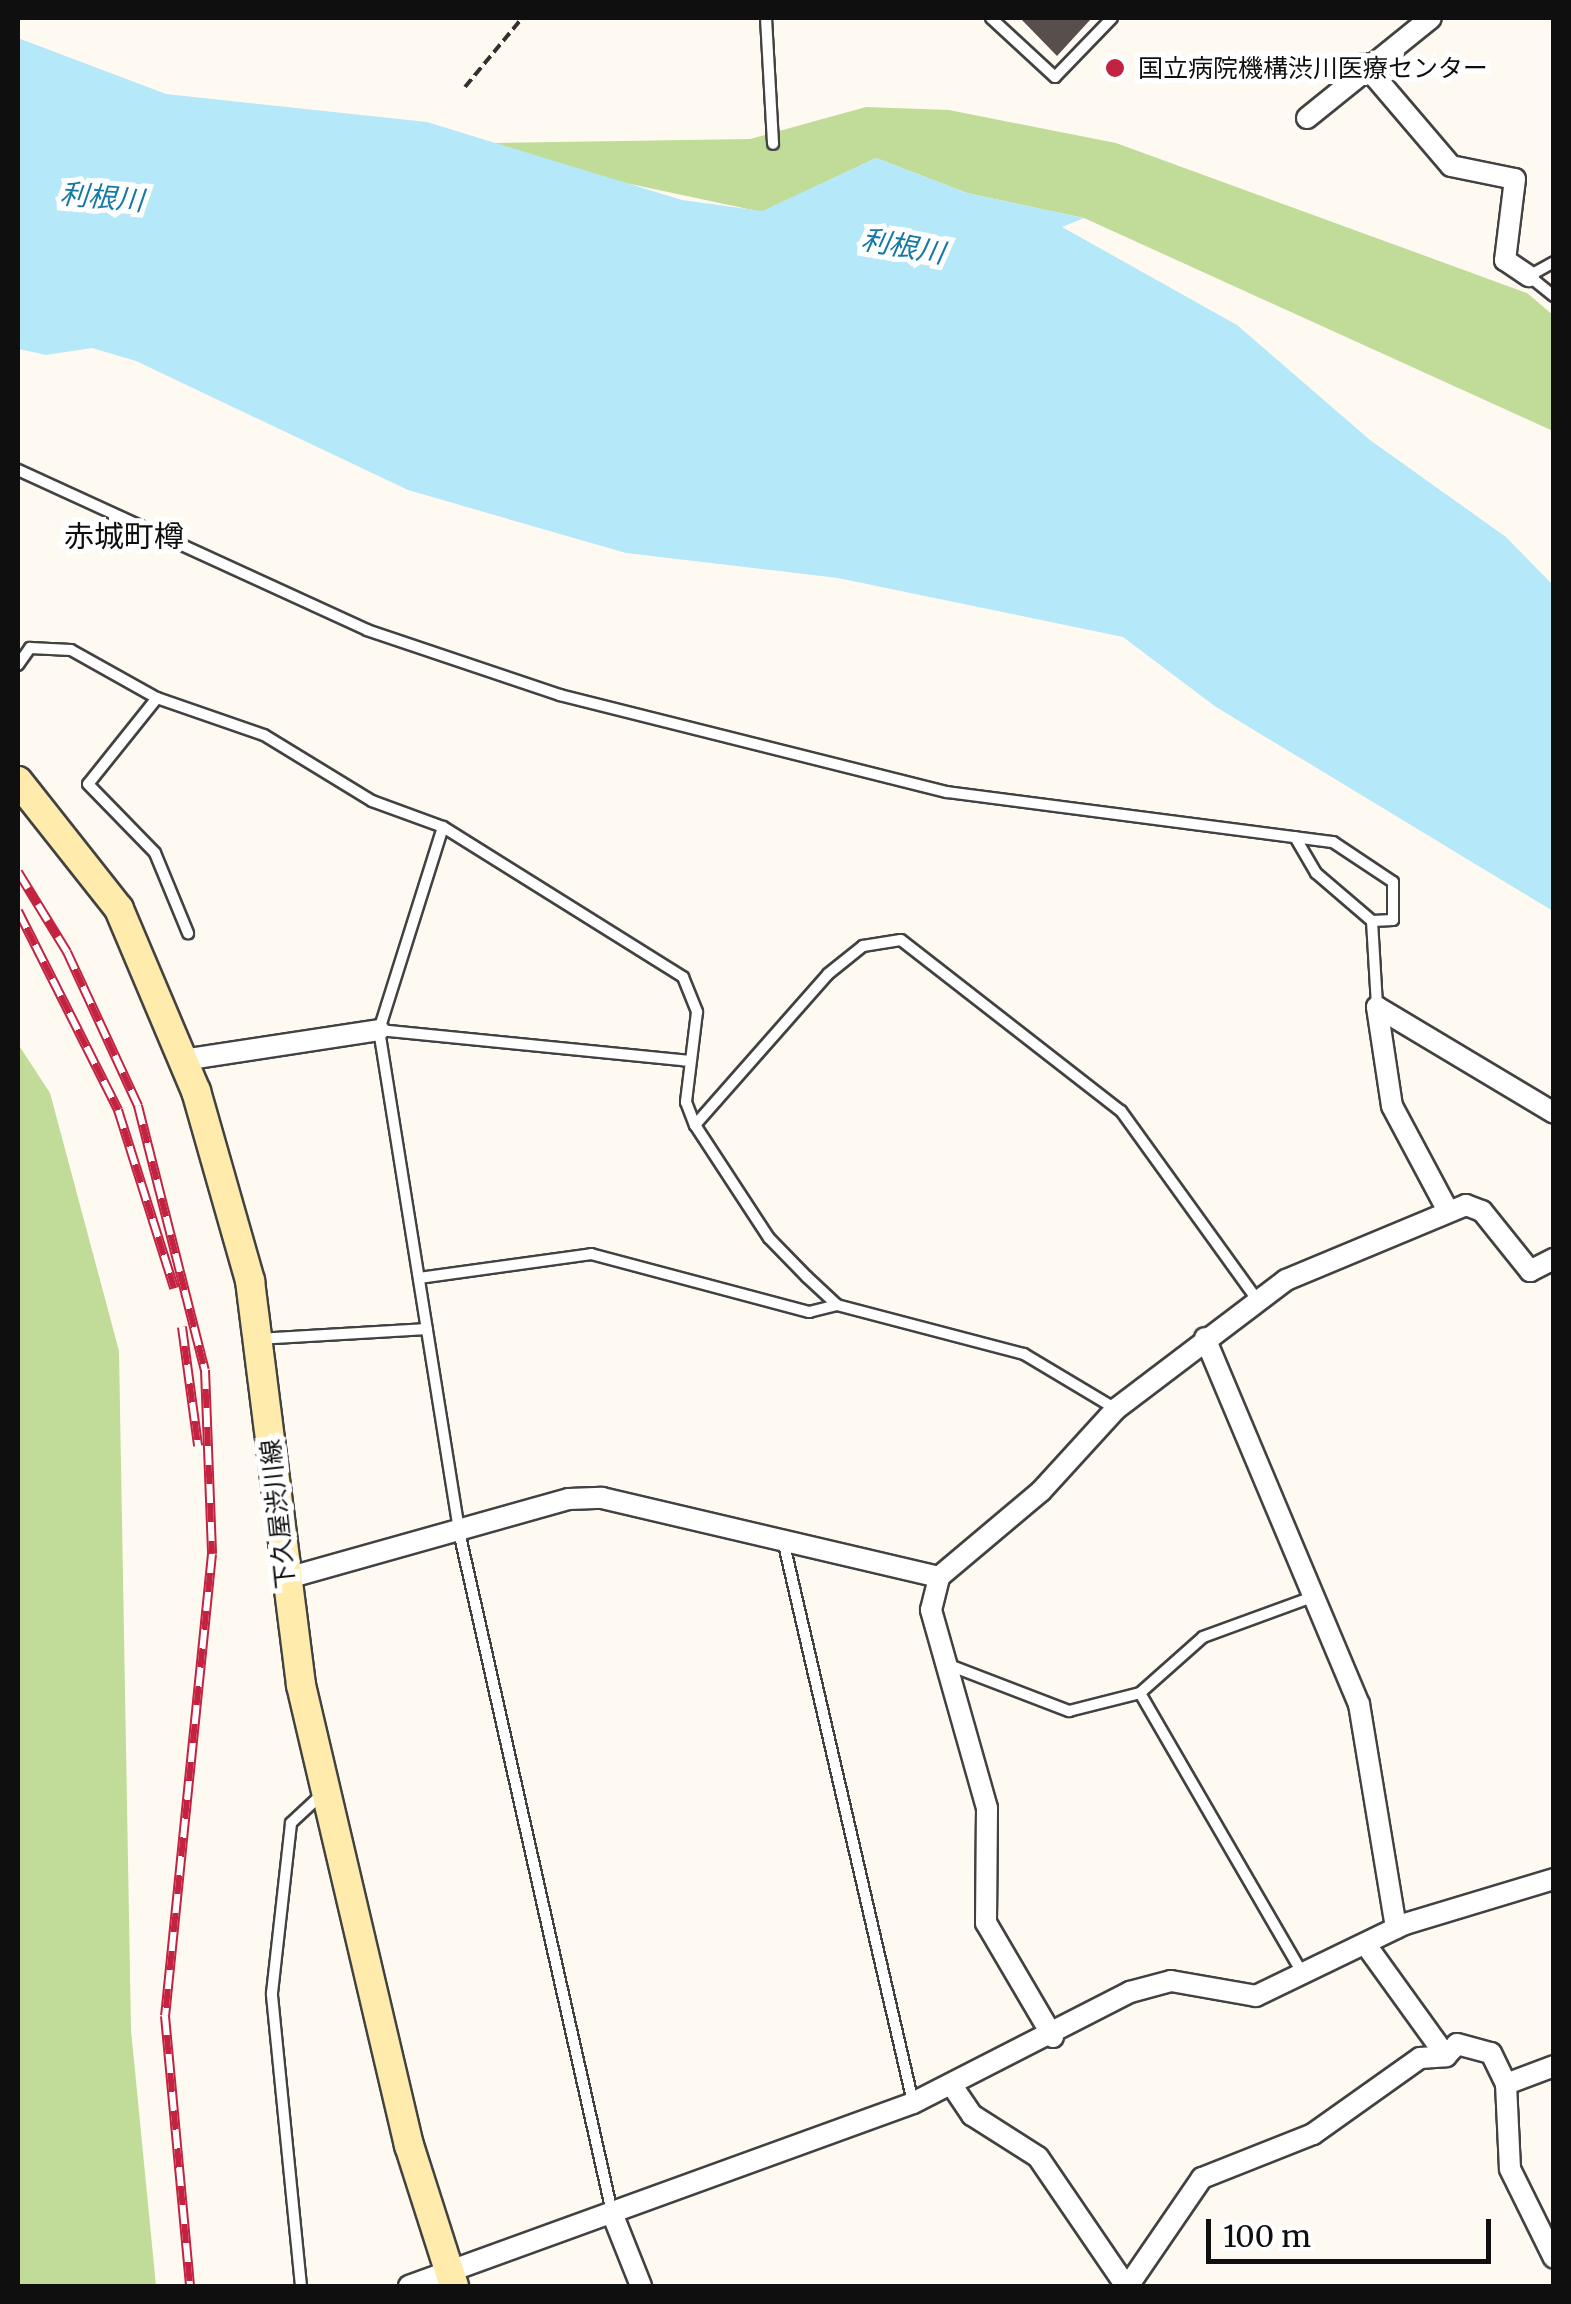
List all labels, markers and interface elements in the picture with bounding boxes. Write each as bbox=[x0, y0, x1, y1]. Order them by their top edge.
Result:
place label: 国立病院機構渋川医療センター bbox=[1138, 53, 1488, 83]
marker: 国立病院機構渋川医療センター bbox=[1102, 55, 1128, 81]
water label: 利根川 bbox=[59, 177, 145, 217]
water label: 利根川 bbox=[859, 222, 947, 270]
district label: 赤城町樽 bbox=[64, 518, 184, 554]
street label: 下久屋渋川線 bbox=[255, 1438, 301, 1590]
scale bar bbox=[1211, 2199, 1496, 2261]
text: 100 m bbox=[1223, 2217, 1311, 2255]

